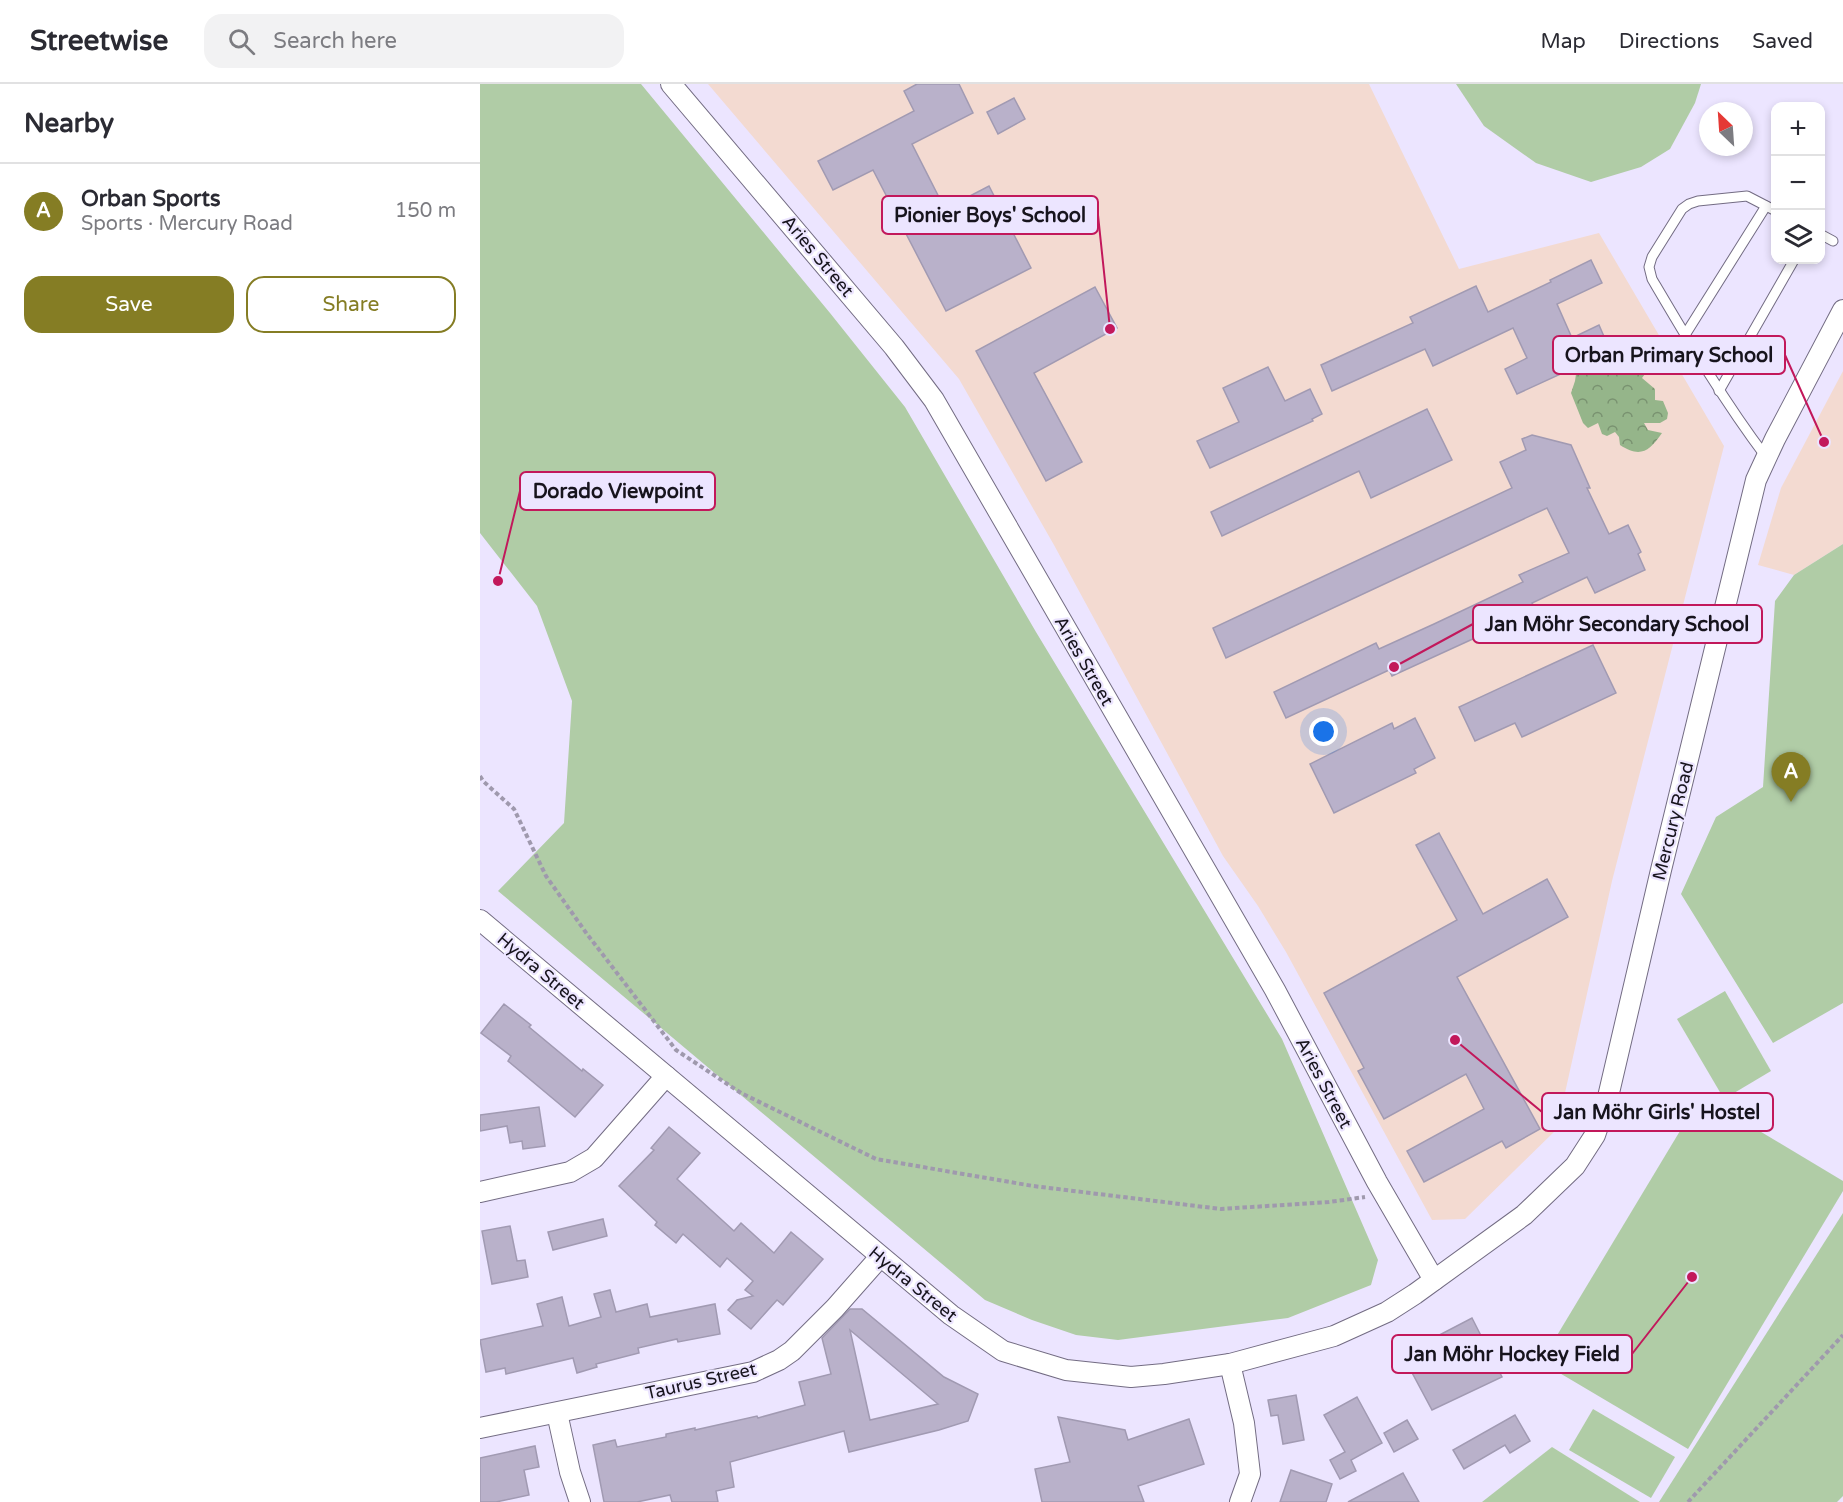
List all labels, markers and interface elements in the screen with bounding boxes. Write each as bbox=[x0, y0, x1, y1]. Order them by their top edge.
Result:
search box bbox=[204, 14, 624, 68]
text: Streetwise bbox=[30, 24, 168, 58]
icon: search bbox=[225, 25, 258, 58]
text: Search here bbox=[273, 28, 397, 54]
text: Map bbox=[1540, 29, 1586, 54]
text: Directions bbox=[1619, 29, 1719, 54]
text: Saved bbox=[1752, 29, 1813, 54]
north arrow bbox=[1699, 102, 1753, 156]
map controls bbox=[1771, 102, 1825, 264]
button: + bbox=[1771, 102, 1825, 156]
text: Nearby bbox=[24, 108, 114, 139]
button: − bbox=[1771, 156, 1825, 210]
text: Orban Sports bbox=[81, 186, 220, 212]
callout: Pionier Boys' School bbox=[882, 196, 1098, 234]
text: A bbox=[36, 199, 51, 223]
text: 150 m bbox=[395, 199, 456, 223]
text: Pionier Boys' School bbox=[894, 204, 1086, 228]
button: layers bbox=[1771, 210, 1825, 264]
street label: Aries Street bbox=[778, 211, 859, 301]
text: Sports · Mercury Road bbox=[81, 212, 293, 236]
button: Save bbox=[24, 276, 234, 333]
button: Share bbox=[246, 276, 456, 333]
callout: Orban Primary School bbox=[1553, 336, 1785, 374]
text: Orban Primary School bbox=[1565, 344, 1773, 368]
callout: Dorado Viewpoint bbox=[520, 472, 715, 510]
text: Dorado Viewpoint bbox=[533, 480, 704, 504]
callout: Jan Möhr Secondary School bbox=[1473, 605, 1762, 643]
street label: Aries Street bbox=[1050, 612, 1118, 710]
text: Jan Möhr Secondary School bbox=[1484, 613, 1749, 637]
your location bbox=[1309, 717, 1338, 746]
pin: A bbox=[1772, 752, 1810, 802]
street label: Mercury Road bbox=[1648, 760, 1698, 882]
street label: Hydra Street bbox=[493, 928, 589, 1014]
street label: Aries Street bbox=[1291, 1034, 1357, 1132]
callout: Jan Möhr Girls' Hostel bbox=[1542, 1093, 1773, 1131]
text: Jan Möhr Girls' Hostel bbox=[1553, 1101, 1760, 1125]
street label: Hydra Street bbox=[864, 1242, 962, 1326]
callout: Jan Möhr Hockey Field bbox=[1392, 1335, 1632, 1373]
text: Jan Möhr Hockey Field bbox=[1403, 1343, 1620, 1367]
street label: Taurus Street bbox=[643, 1358, 759, 1404]

